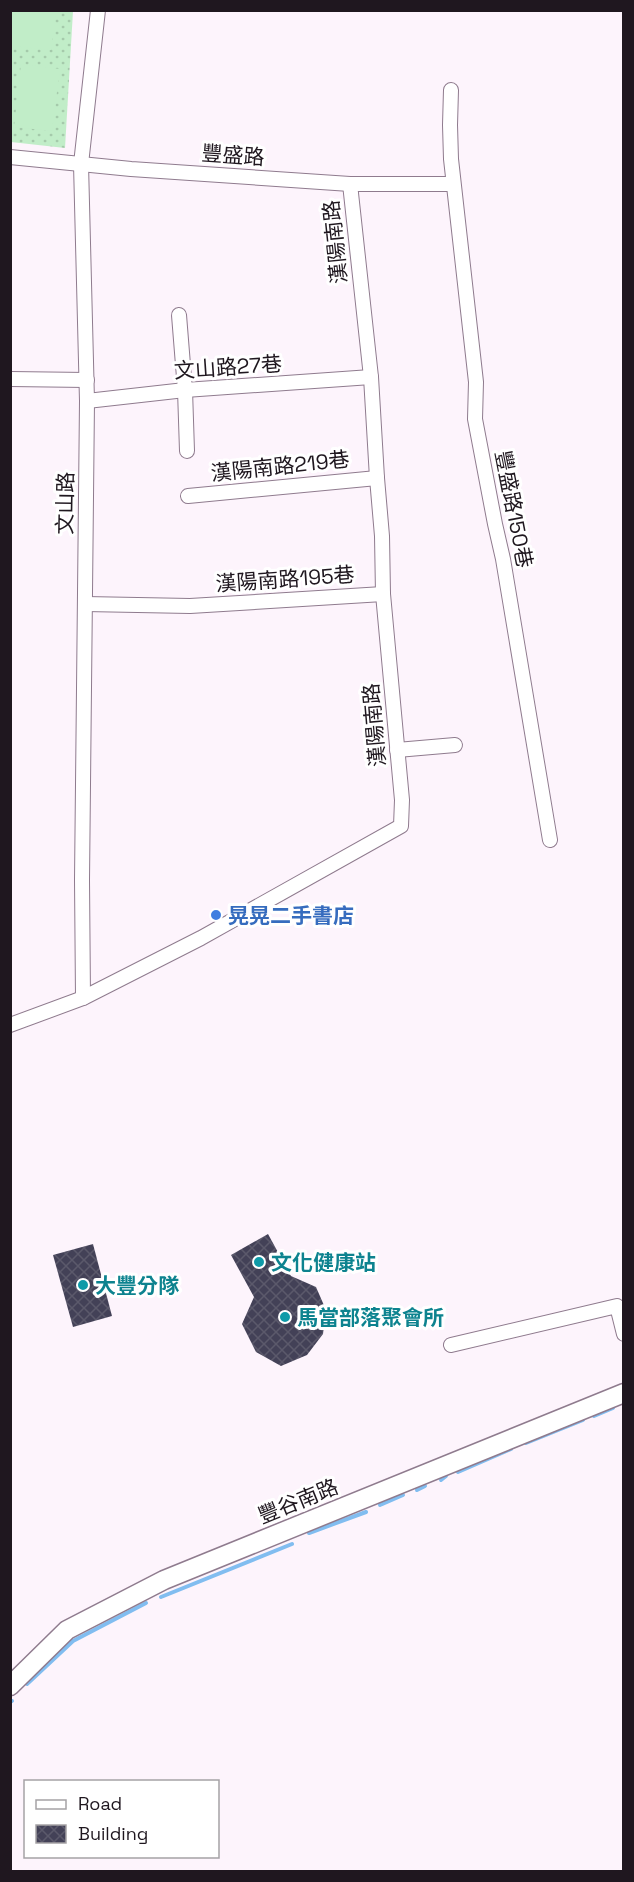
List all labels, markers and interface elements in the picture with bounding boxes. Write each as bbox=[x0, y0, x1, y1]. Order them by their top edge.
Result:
street label: 豐盛路 bbox=[201, 139, 265, 171]
street label: 漢陽南路 bbox=[317, 199, 353, 285]
street label: 文山路27巷 bbox=[173, 350, 283, 384]
street label: 漢陽南路219巷 bbox=[209, 445, 351, 487]
street label: 豐盛路150巷 bbox=[489, 448, 539, 570]
street label: 文山路 bbox=[51, 471, 79, 535]
street label: 漢陽南路195巷 bbox=[215, 561, 355, 597]
street label: 漢陽南路 bbox=[357, 682, 391, 768]
place label: 晃晃二手書店 bbox=[228, 902, 354, 929]
marker: 晃晃二手書店 bbox=[209, 908, 223, 922]
place label: 文化健康站 bbox=[271, 1249, 376, 1276]
marker: 文化健康站 bbox=[252, 1255, 266, 1269]
place label: 大豐分隊 bbox=[95, 1272, 180, 1299]
marker: 大豐分隊 bbox=[76, 1278, 90, 1292]
place label: 馬當部落聚會所 bbox=[297, 1304, 444, 1331]
marker: 馬當部落聚會所 bbox=[278, 1310, 292, 1324]
street label: 豐谷南路 bbox=[254, 1473, 342, 1529]
legend bbox=[24, 1780, 219, 1858]
text: Road bbox=[78, 1792, 122, 1815]
text: Building bbox=[78, 1822, 148, 1845]

